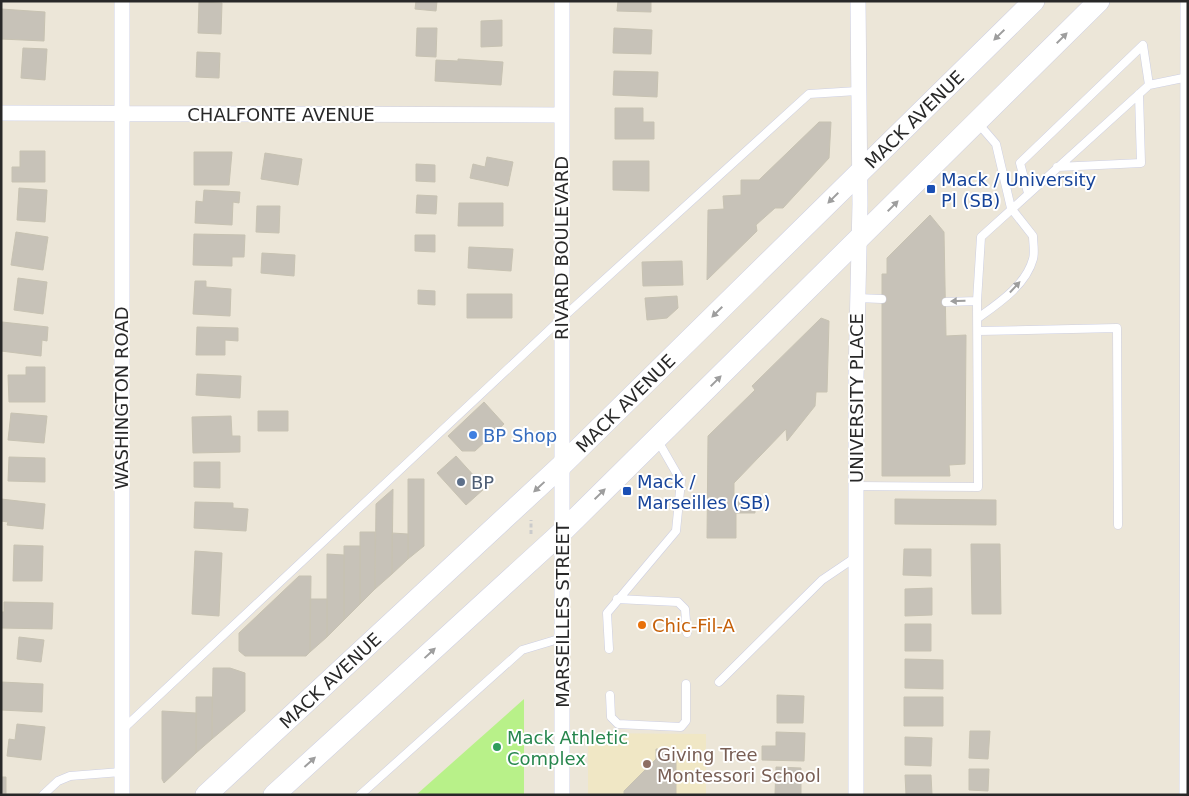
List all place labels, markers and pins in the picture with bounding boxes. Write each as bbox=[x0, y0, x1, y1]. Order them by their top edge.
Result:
place label: Mack / University Pl (SB) bbox=[941, 169, 1097, 211]
marker: Mack / University Pl (SB) bbox=[925, 183, 937, 195]
place label: BP Shop bbox=[483, 425, 557, 446]
marker: BP Shop bbox=[467, 429, 479, 441]
place label: Mack / Marseilles (SB) bbox=[637, 471, 770, 513]
place label: BP bbox=[471, 472, 494, 493]
marker: BP bbox=[455, 476, 467, 488]
marker: Mack / Marseilles (SB) bbox=[621, 485, 633, 497]
place label: Chic-Fil-A bbox=[652, 615, 736, 636]
marker: Chic-Fil-A bbox=[636, 619, 648, 631]
place label: Mack Athletic Complex bbox=[507, 727, 628, 769]
marker: Mack Athletic Complex bbox=[491, 741, 503, 753]
place label: Giving Tree Montessori School bbox=[657, 744, 821, 786]
marker: Giving Tree Montessori School bbox=[641, 758, 653, 770]

